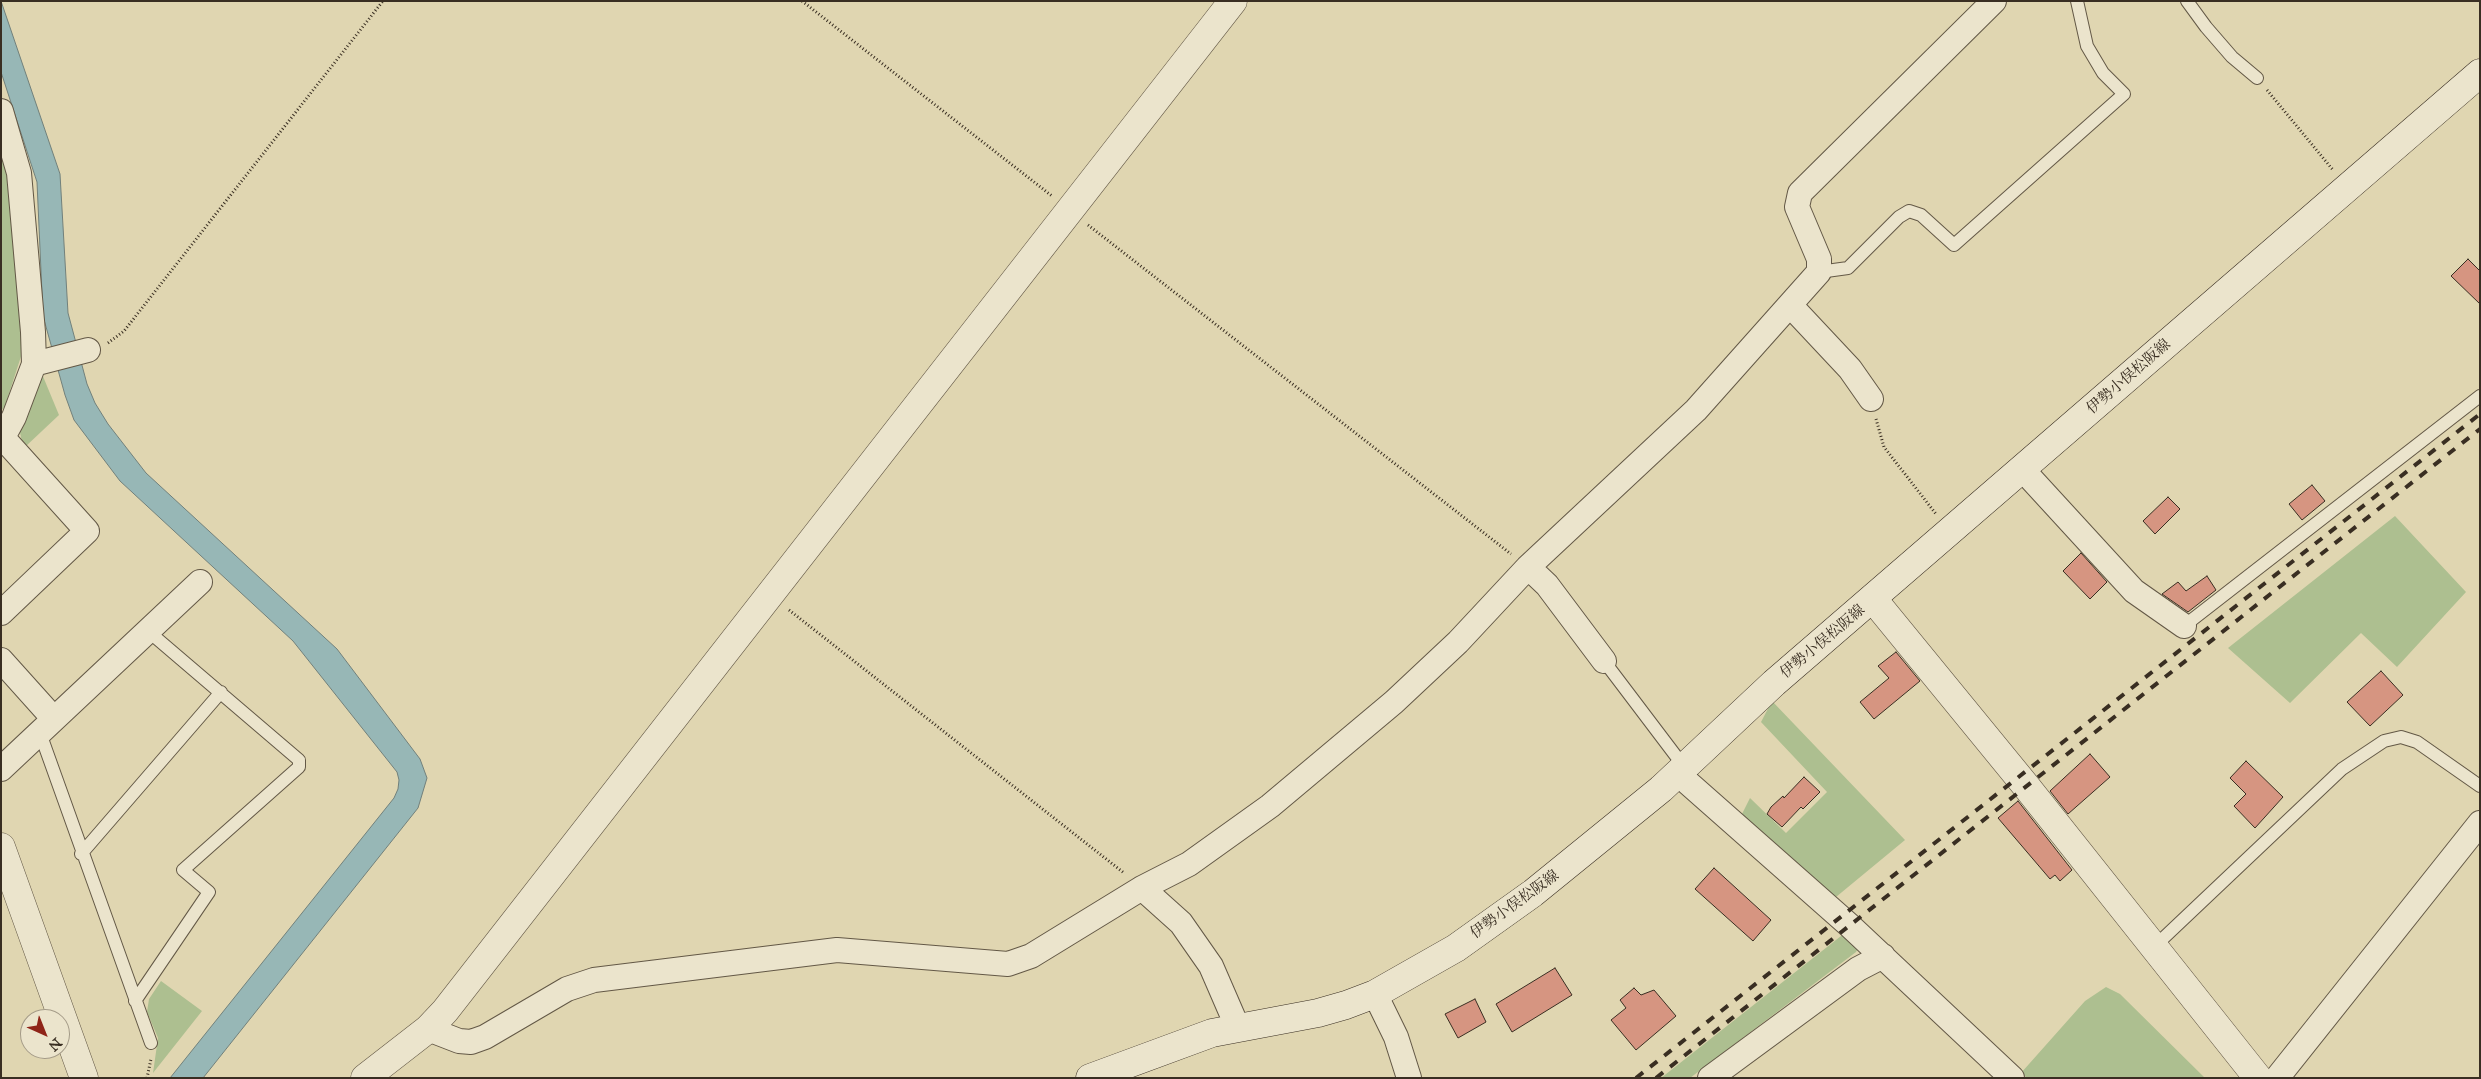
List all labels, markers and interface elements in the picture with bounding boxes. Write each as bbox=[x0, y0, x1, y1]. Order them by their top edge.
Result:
street label: 伊勢小俣松阪線 bbox=[2083, 336, 2175, 418]
street label: 伊勢小俣松阪線 bbox=[1777, 601, 1869, 683]
street label: 伊勢小俣松阪線 bbox=[1467, 867, 1563, 943]
north arrow bbox=[20, 1009, 70, 1059]
text: N bbox=[45, 1034, 65, 1055]

